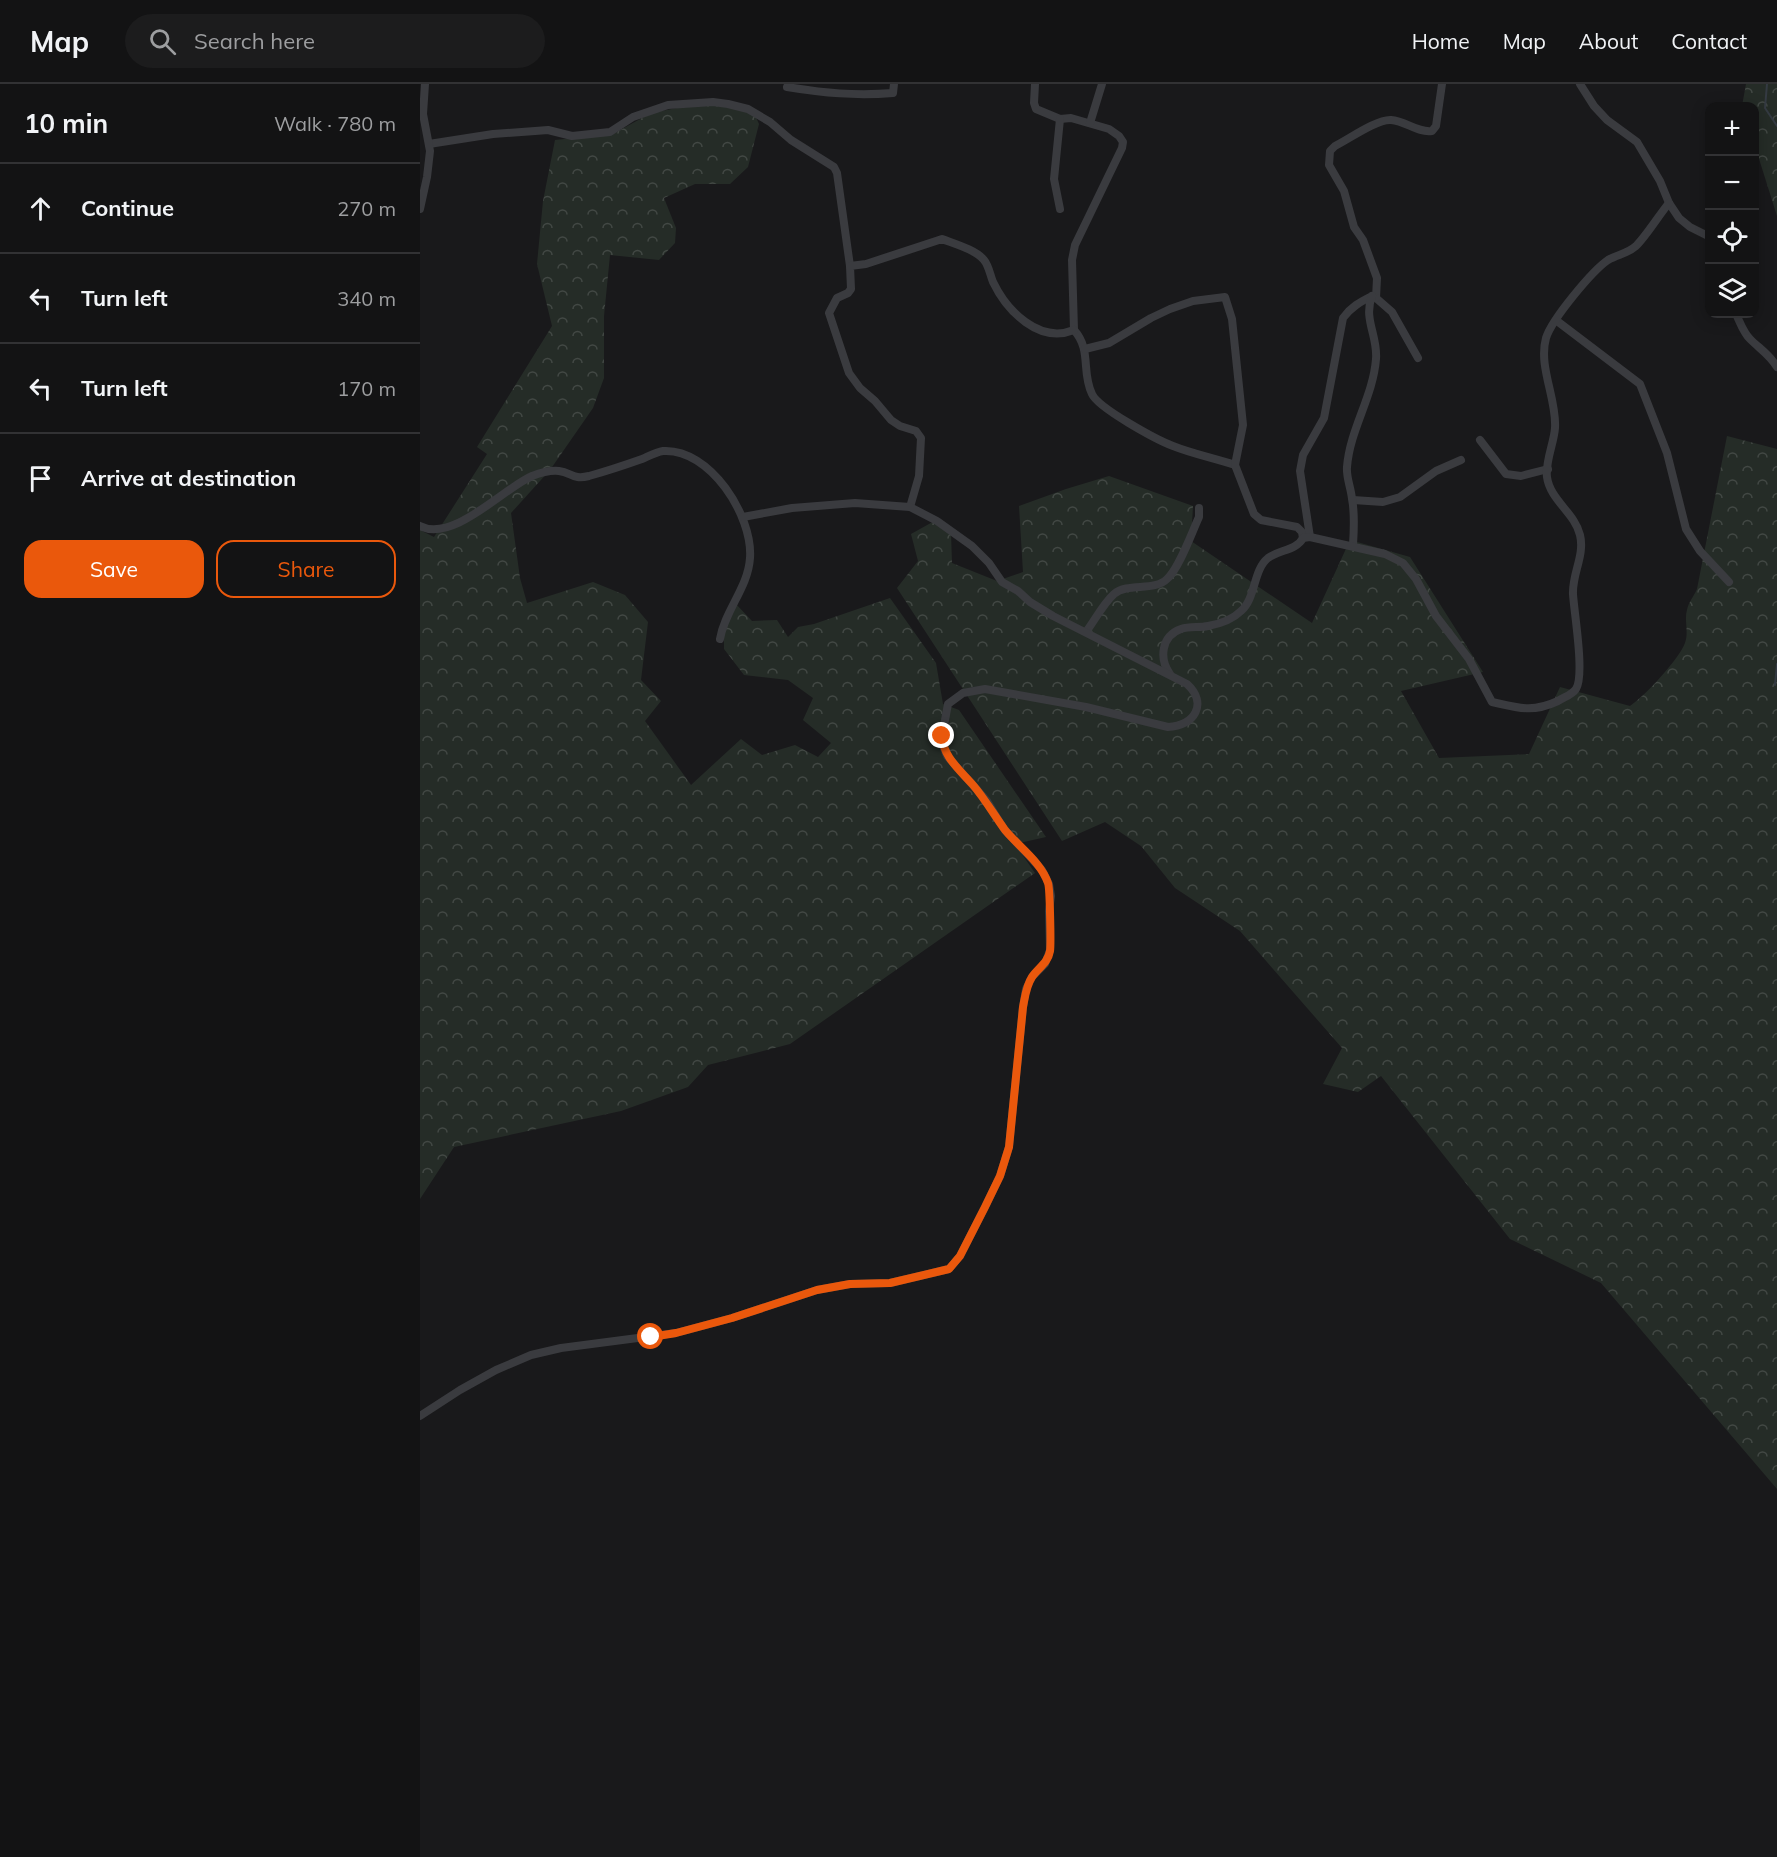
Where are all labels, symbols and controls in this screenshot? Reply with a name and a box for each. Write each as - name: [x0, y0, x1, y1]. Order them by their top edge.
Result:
- search box: [125, 14, 545, 68]
- text: Map: [30, 24, 89, 59]
- icon: search: [146, 25, 179, 58]
- text: Search here: [194, 27, 315, 55]
- text: Home: [1412, 28, 1470, 54]
- text: Map: [1503, 28, 1546, 54]
- text: About: [1579, 28, 1638, 54]
- text: Contact: [1671, 28, 1747, 54]
- map controls: [1705, 102, 1759, 318]
- button: +: [1705, 102, 1759, 156]
- text: 10 min: [24, 107, 108, 140]
- text: Walk · 780 m: [274, 111, 396, 136]
- button: −: [1705, 156, 1759, 210]
- icon: ahead: [24, 192, 57, 225]
- text: Continue: [81, 194, 174, 222]
- text: 270 m: [337, 196, 396, 221]
- button: locate: [1705, 210, 1759, 264]
- button: layers: [1705, 264, 1759, 318]
- icon: left: [24, 282, 57, 315]
- text: Turn left: [81, 284, 168, 312]
- text: 340 m: [337, 286, 396, 311]
- icon: left: [24, 372, 57, 405]
- text: Turn left: [81, 374, 168, 402]
- text: 170 m: [337, 376, 396, 401]
- icon: arrive: [24, 462, 57, 495]
- text: Arrive at destination: [81, 464, 296, 492]
- button: Save: [24, 540, 204, 598]
- button: Share: [216, 540, 396, 598]
- route end: [928, 722, 954, 748]
- route start: [637, 1323, 663, 1349]

